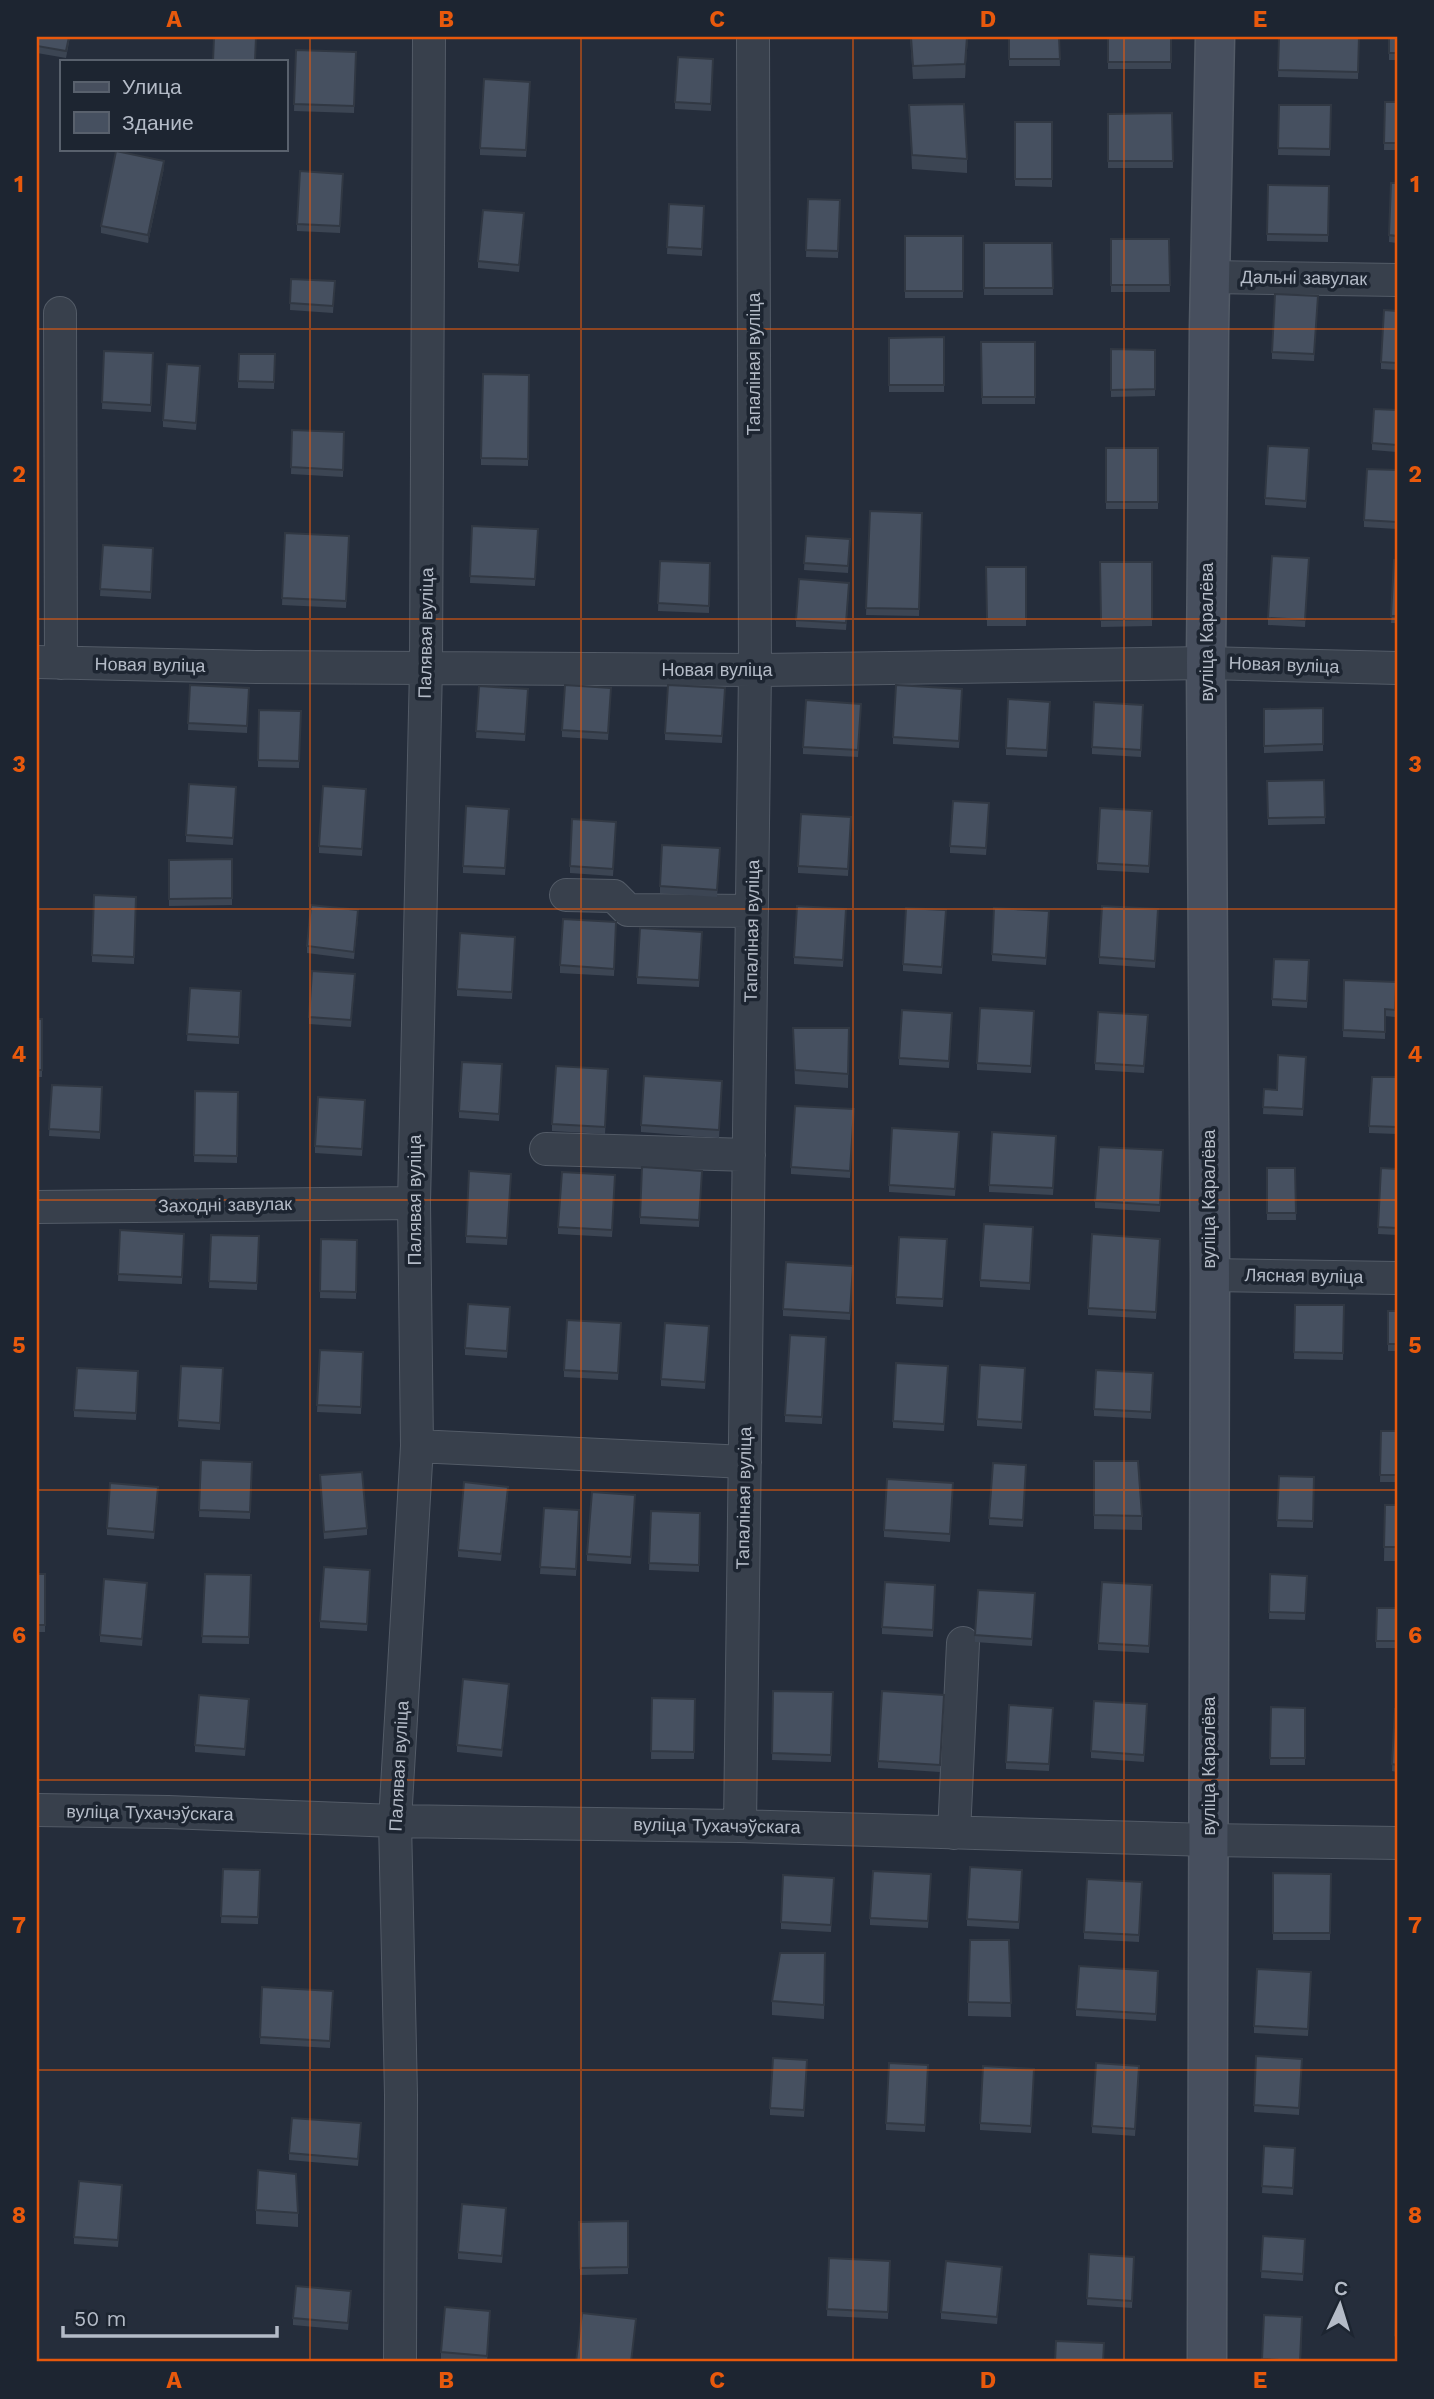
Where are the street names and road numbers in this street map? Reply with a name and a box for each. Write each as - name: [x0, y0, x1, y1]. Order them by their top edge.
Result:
- street label: Дальні завулак: [1241, 266, 1368, 289]
- street label: Тапаліная вуліца: [743, 292, 764, 435]
- street label: вуліца Каралёва: [1196, 561, 1217, 702]
- street label: Палявая вуліца: [414, 566, 437, 699]
- street label: Новая вуліца: [1228, 652, 1341, 677]
- street label: Новая вуліца: [94, 653, 207, 676]
- street label: Новая вуліца: [662, 659, 773, 680]
- street label: Тапаліная вуліца: [740, 858, 763, 1003]
- street label: вуліца Каралёва: [1198, 1128, 1219, 1269]
- street label: Палявая вуліца: [404, 1133, 425, 1266]
- street label: Заходні завулак: [158, 1193, 292, 1216]
- street label: Лясная вуліца: [1244, 1264, 1365, 1287]
- street label: Тапаліная вуліца: [732, 1425, 755, 1570]
- street label: вуліца Каралёва: [1198, 1695, 1219, 1836]
- street label: Палявая вуліца: [385, 1699, 412, 1832]
- street label: вуліца Тухачэўскага: [66, 1801, 235, 1824]
- street label: вуліца Тухачэўскага: [633, 1814, 802, 1837]

